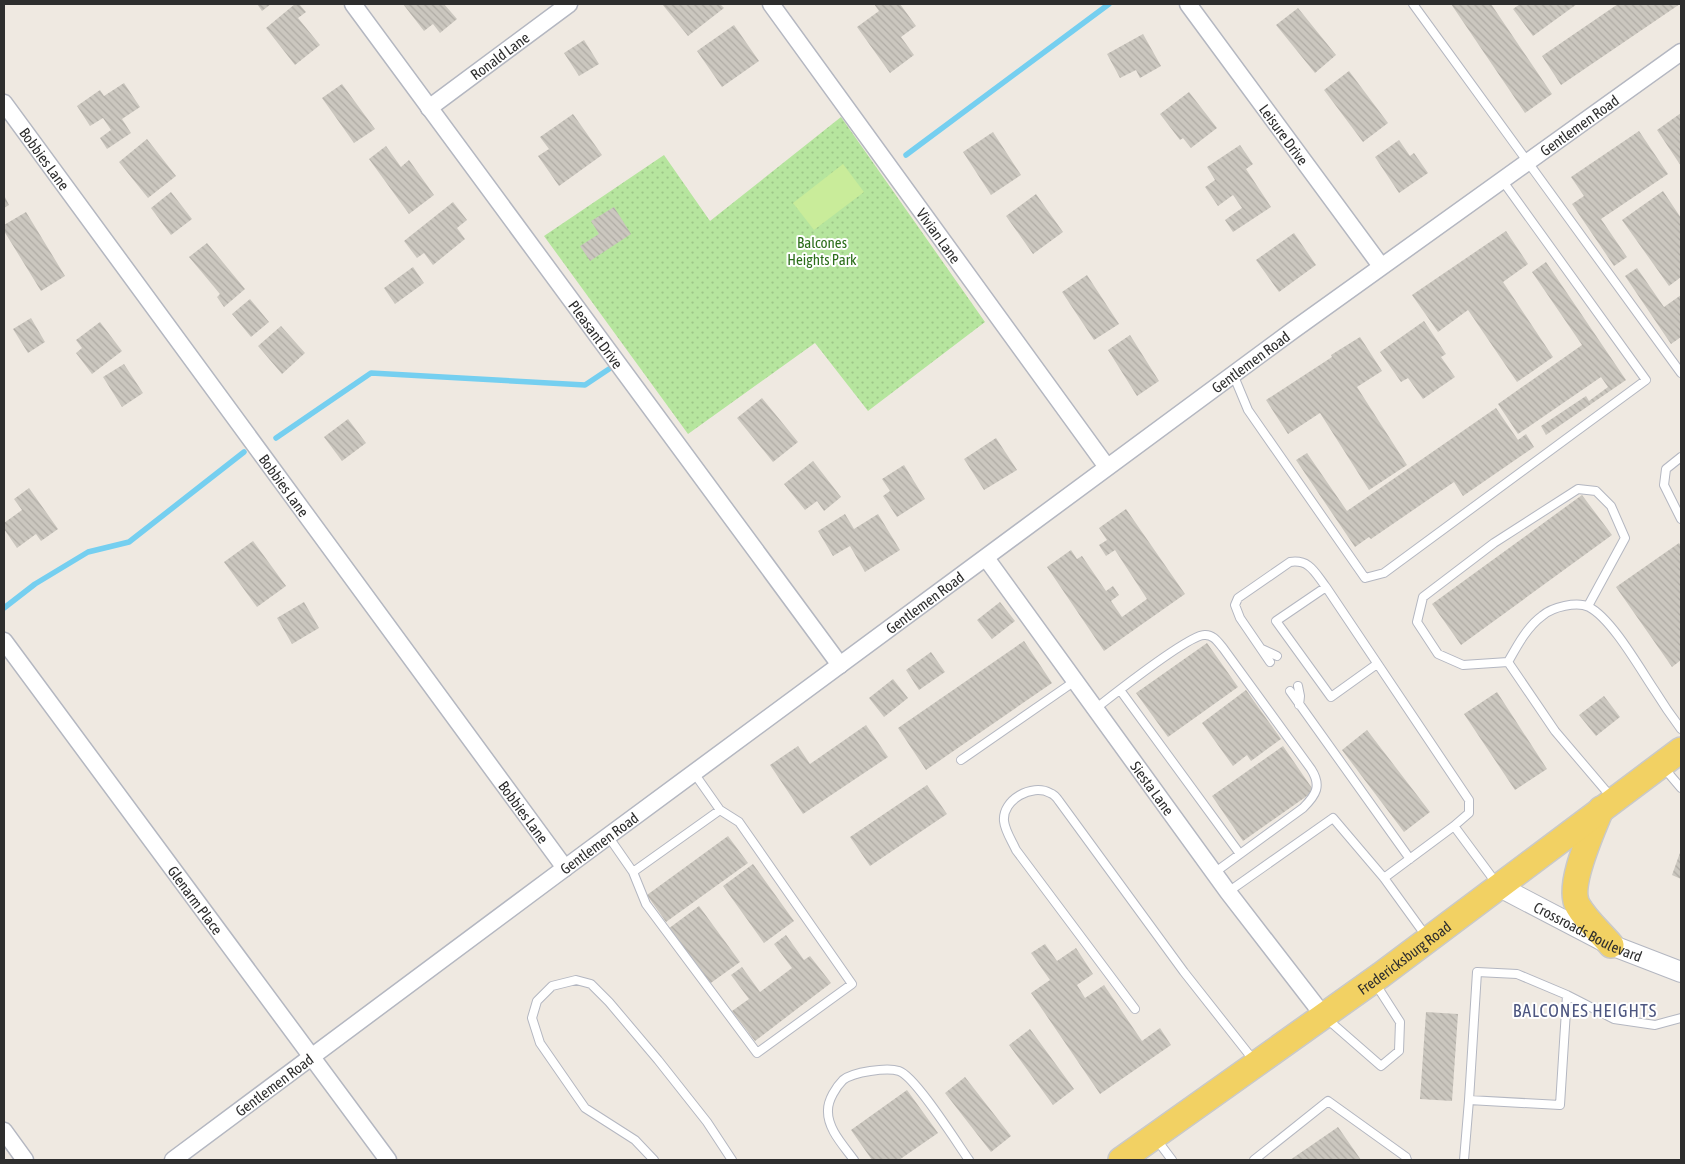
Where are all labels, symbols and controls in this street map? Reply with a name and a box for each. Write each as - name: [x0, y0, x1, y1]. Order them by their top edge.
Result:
- street label: Ronald Lane: [467, 28, 532, 83]
- street label: Gentlemen Road: [1537, 91, 1622, 159]
- street label: Leisure Drive: [1256, 101, 1312, 168]
- street label: Bobbies Lane: [16, 124, 73, 193]
- street label: Vivian Lane: [913, 205, 965, 266]
- park label: Balcones Heights Park: [787, 234, 857, 268]
- street label: Pleasant Drive: [566, 297, 627, 372]
- street label: Gentlemen Road: [1208, 327, 1293, 396]
- street label: Bobbies Lane: [256, 451, 313, 520]
- street label: Gentlemen Road: [882, 568, 967, 637]
- street label: Siesta Lane: [1128, 758, 1178, 818]
- street label: Bobbies Lane: [495, 777, 552, 846]
- street label: Gentlemen Road: [557, 809, 641, 877]
- street label: Glenarm Place: [165, 862, 227, 938]
- street label: Crossroads Boulevard: [1531, 898, 1645, 965]
- street label: Fredericksburg Road: [1354, 917, 1454, 998]
- district label: BALCONES HEIGHTS: [1513, 1000, 1657, 1021]
- street label: Gentlemen Road: [232, 1050, 316, 1119]

